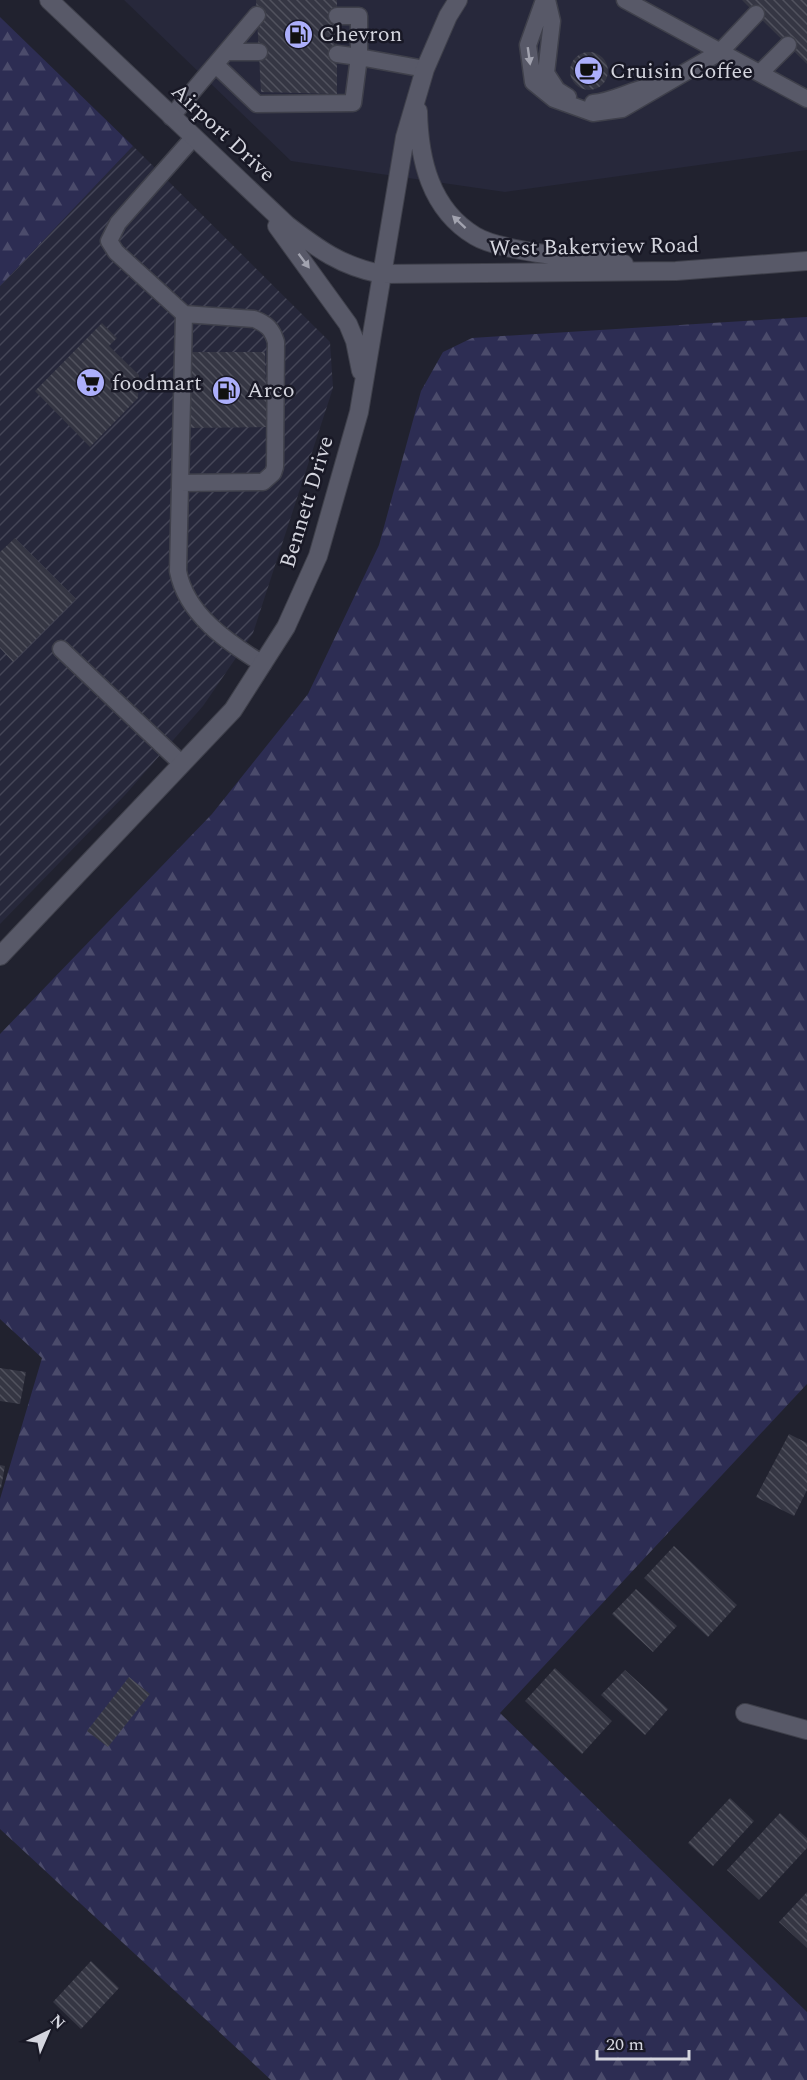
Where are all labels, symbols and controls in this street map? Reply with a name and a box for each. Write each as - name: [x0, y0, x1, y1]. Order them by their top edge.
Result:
- fuel station icon: Chevron: [282, 18, 314, 50]
- place label: Chevron: [319, 18, 402, 51]
- one-way arrow: [525, 46, 534, 65]
- cafe icon: Cruisin Coffee: [573, 55, 605, 87]
- place label: Cruisin Coffee: [610, 55, 753, 88]
- street label: Airport Drive: [163, 76, 283, 190]
- one-way arrow: [451, 215, 466, 229]
- street label: West Bakerview Road: [489, 229, 699, 265]
- one-way arrow: [297, 254, 309, 269]
- supermarket icon: foodmart: [75, 367, 107, 399]
- place label: foodmart: [112, 367, 202, 400]
- fuel station icon: Arco: [210, 374, 242, 406]
- place label: Arco: [247, 374, 295, 407]
- street label: Bennett Drive: [271, 432, 343, 572]
- north arrow: [18, 2002, 78, 2062]
- text: N: [45, 2009, 71, 2035]
- scale bar: [597, 2023, 688, 2061]
- text: 20 m: [606, 2031, 644, 2058]

